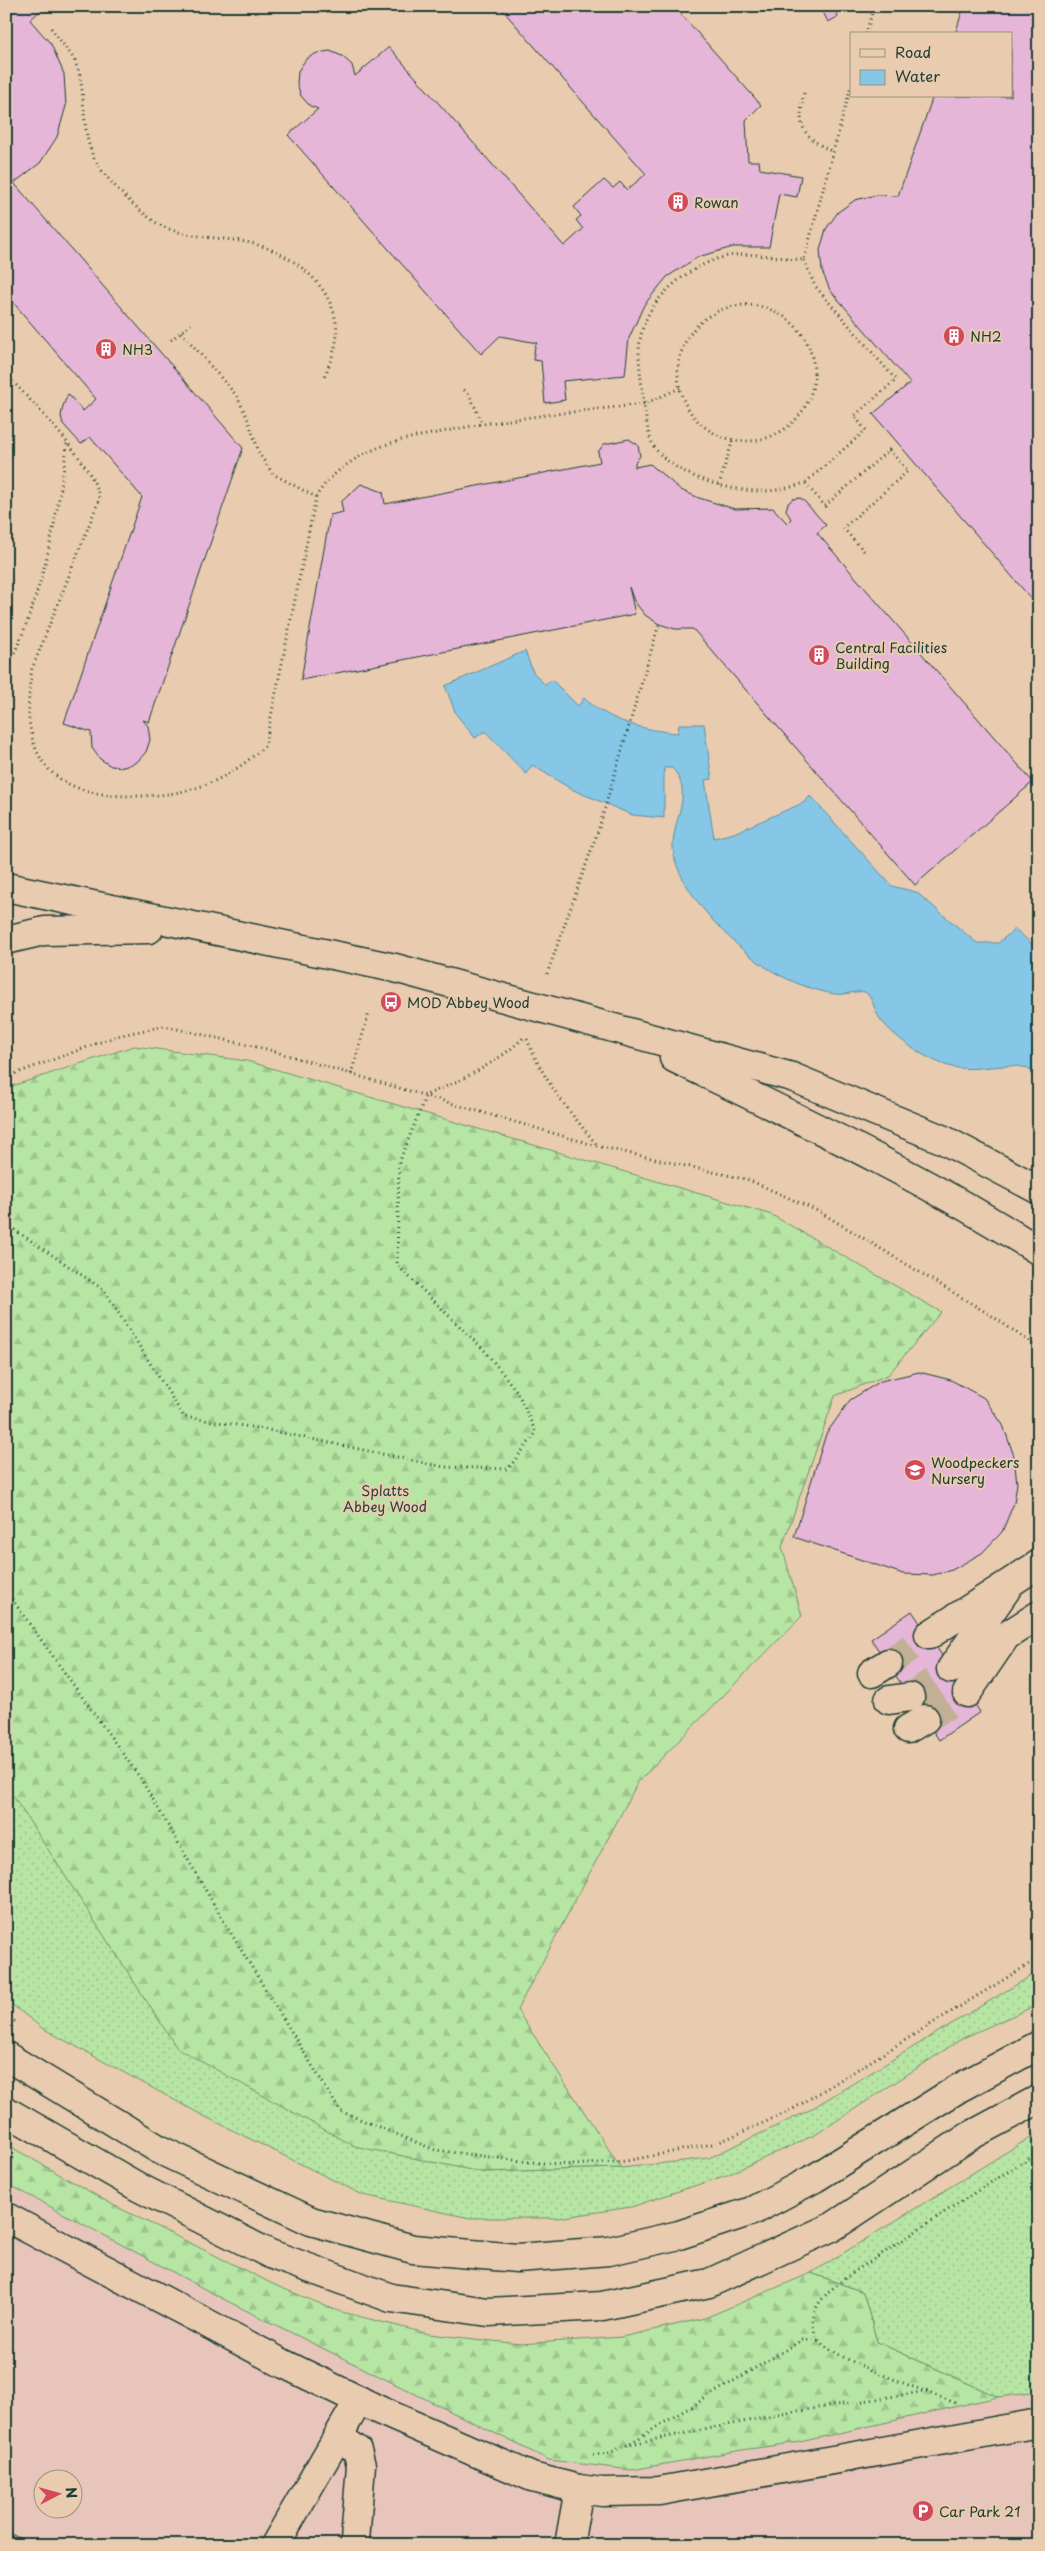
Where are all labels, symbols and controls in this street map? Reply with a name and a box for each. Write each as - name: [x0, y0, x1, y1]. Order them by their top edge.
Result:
- legend: [850, 32, 1012, 98]
- text: Road: [895, 40, 931, 63]
- text: Water: [895, 64, 940, 87]
- building icon: Rowan: [666, 190, 690, 214]
- place label: Rowan: [694, 192, 739, 213]
- building icon: NH2: [942, 324, 966, 348]
- place label: NH2: [970, 326, 1002, 347]
- building icon: NH3: [94, 337, 118, 361]
- place label: NH3: [122, 339, 153, 360]
- place label: Central Facilities Building: [835, 637, 947, 674]
- building icon: Central Facilities Building: [807, 643, 831, 667]
- bus stop icon: MOD Abbey Wood: [379, 990, 403, 1014]
- place label: MOD Abbey Wood: [407, 992, 530, 1013]
- place label: Woodpeckers Nursery: [931, 1452, 1019, 1489]
- school or university icon: Woodpeckers Nursery: [903, 1458, 927, 1482]
- park label: Splatts Abbey Wood: [343, 1480, 427, 1517]
- north arrow: [32, 2468, 82, 2518]
- text: N: [60, 2486, 82, 2499]
- parking icon: Car Park 21: [911, 2499, 935, 2523]
- place label: Car Park 21: [939, 2501, 1021, 2522]

